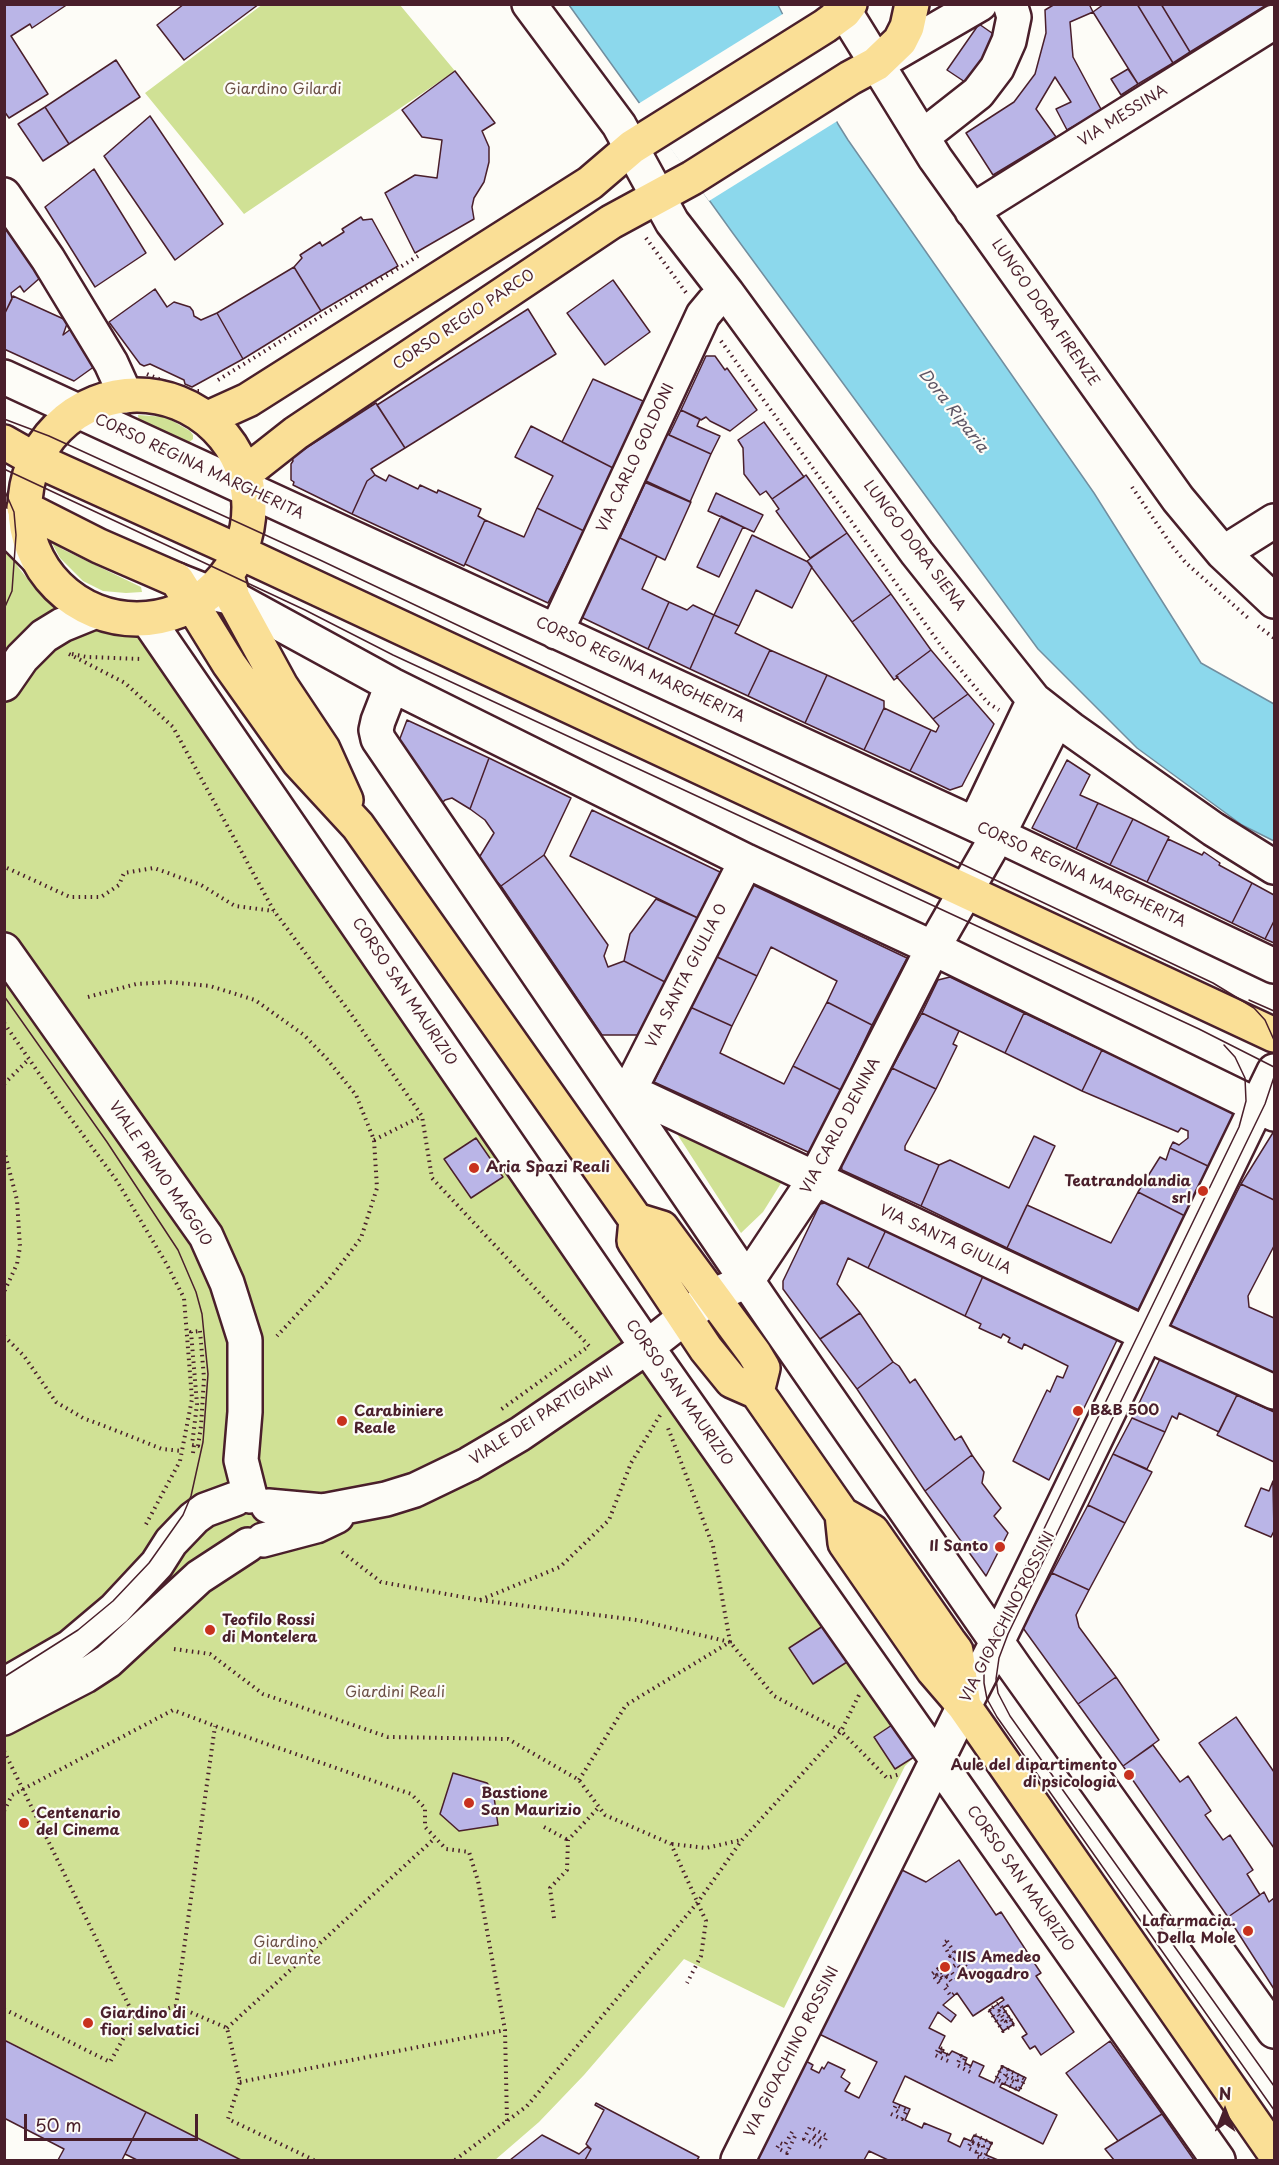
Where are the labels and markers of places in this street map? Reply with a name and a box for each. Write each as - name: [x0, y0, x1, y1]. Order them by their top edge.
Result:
- place label: Aria Spazi Reali: [486, 1159, 610, 1177]
- marker: Aria Spazi Reali: [467, 1161, 481, 1175]
- place label: Teatrandolandia srl: [1064, 1173, 1191, 1208]
- marker: Teatrandolandia srl: [1196, 1184, 1210, 1198]
- place label: B&B 500: [1090, 1402, 1159, 1420]
- place label: Carabiniere Reale: [354, 1403, 444, 1438]
- marker: B&B 500: [1071, 1404, 1085, 1418]
- marker: Carabiniere Reale: [335, 1414, 349, 1428]
- place label: Il Santo: [929, 1538, 988, 1556]
- marker: Il Santo: [993, 1540, 1007, 1554]
- place label: Teofilo Rossi di Montelera: [222, 1612, 317, 1647]
- marker: Teofilo Rossi di Montelera: [203, 1623, 217, 1637]
- place label: Aule del dipartimento di psicologia: [951, 1757, 1117, 1792]
- marker: Aule del dipartimento di psicologia: [1122, 1768, 1136, 1782]
- place label: Bastione San Maurizio: [481, 1785, 581, 1820]
- marker: Bastione San Maurizio: [462, 1796, 476, 1810]
- place label: Centenario del Cinema: [36, 1805, 120, 1840]
- marker: Centenario del Cinema: [17, 1816, 31, 1830]
- place label: Lafarmacia. Della Mole: [1142, 1913, 1236, 1948]
- marker: Lafarmacia. Della Mole: [1241, 1924, 1255, 1938]
- place label: IIS Amedeo Avogadro: [957, 1949, 1040, 1984]
- marker: IIS Amedeo Avogadro: [938, 1960, 952, 1974]
- place label: Giardino di fiori selvatici: [100, 2005, 199, 2040]
- marker: Giardino di fiori selvatici: [81, 2016, 95, 2030]

